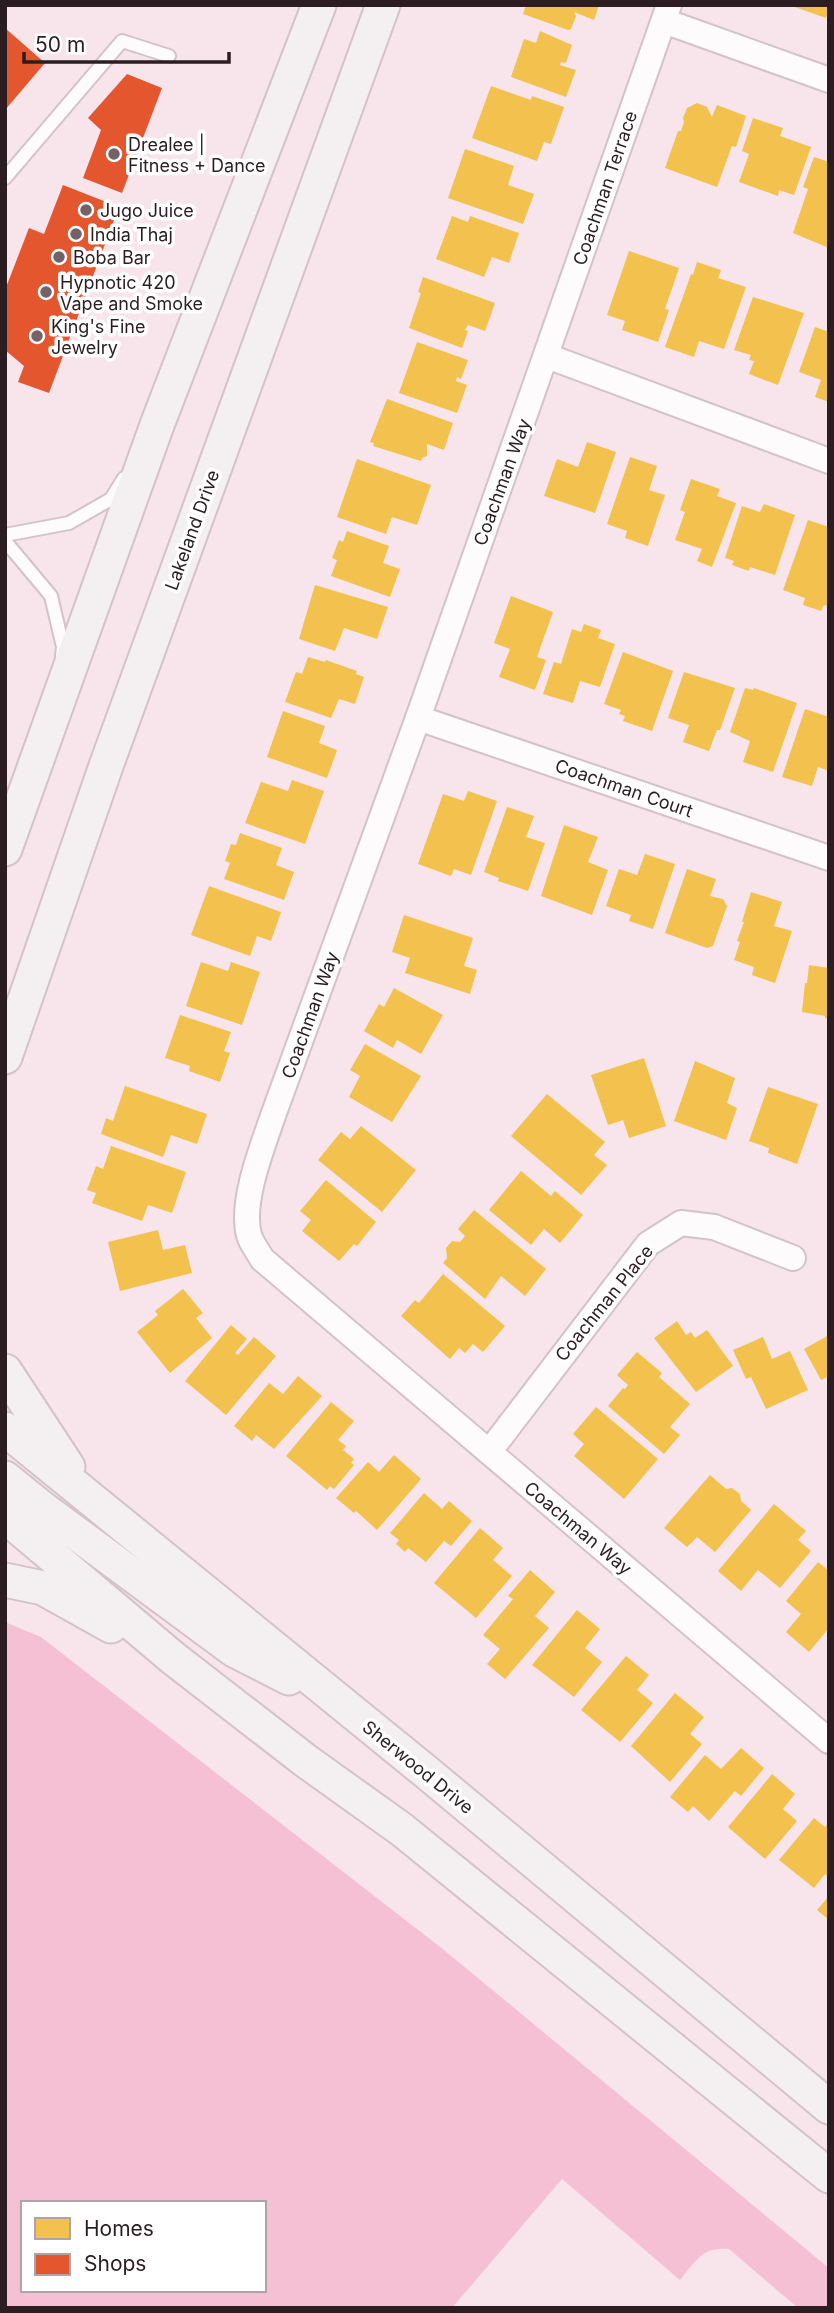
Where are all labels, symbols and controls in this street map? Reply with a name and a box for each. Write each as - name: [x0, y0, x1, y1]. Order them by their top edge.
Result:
- scale bar: [24, 21, 229, 65]
- text: 50 m: [35, 32, 85, 57]
- street label: Coachman Terrace: [569, 108, 641, 268]
- place label: Drealee | Fitness + Dance: [128, 133, 266, 176]
- marker: Drealee | Fitness + Dance: [106, 146, 122, 162]
- place label: Jugo Juice: [100, 200, 194, 221]
- marker: Jugo Juice: [78, 202, 94, 218]
- place label: India Thaj: [90, 224, 173, 245]
- marker: India Thaj: [68, 226, 84, 242]
- place label: Boba Bar: [73, 247, 151, 268]
- marker: Boba Bar: [51, 249, 67, 265]
- place label: Hypnotic 420 Vape and Smoke: [60, 272, 203, 314]
- marker: Hypnotic 420 Vape and Smoke: [38, 284, 54, 300]
- place label: King's Fine Jewelry: [51, 316, 145, 358]
- marker: King's Fine Jewelry: [29, 328, 45, 344]
- street label: Coachman Way: [469, 416, 535, 548]
- street label: Lakeland Drive: [161, 467, 223, 593]
- street label: Coachman Court: [552, 755, 696, 821]
- street label: Coachman Way: [277, 949, 343, 1081]
- street label: Coachman Place: [551, 1241, 657, 1365]
- street label: Coachman Way: [520, 1477, 636, 1579]
- street label: Sherwood Drive: [358, 1716, 478, 1818]
- legend: [21, 2201, 266, 2292]
- text: Homes: [84, 2216, 154, 2241]
- text: Shops: [84, 2251, 146, 2276]

